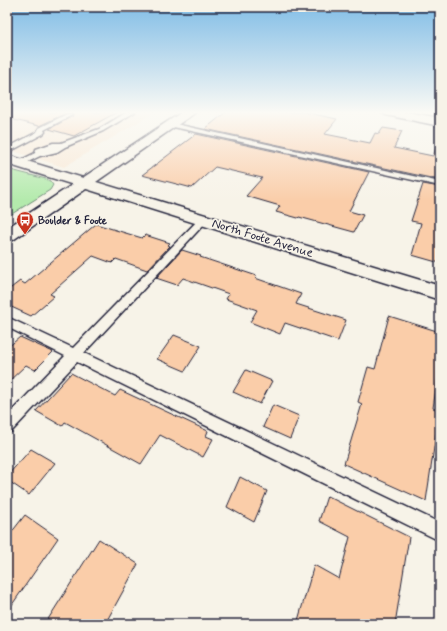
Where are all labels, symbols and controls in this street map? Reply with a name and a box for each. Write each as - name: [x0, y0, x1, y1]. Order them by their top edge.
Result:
- bus stop icon: Boulder & Foote: [15, 210, 35, 235]
- place label: Boulder & Foote: [38, 214, 108, 228]
- street label: North Foote Avenue: [210, 215, 315, 262]

